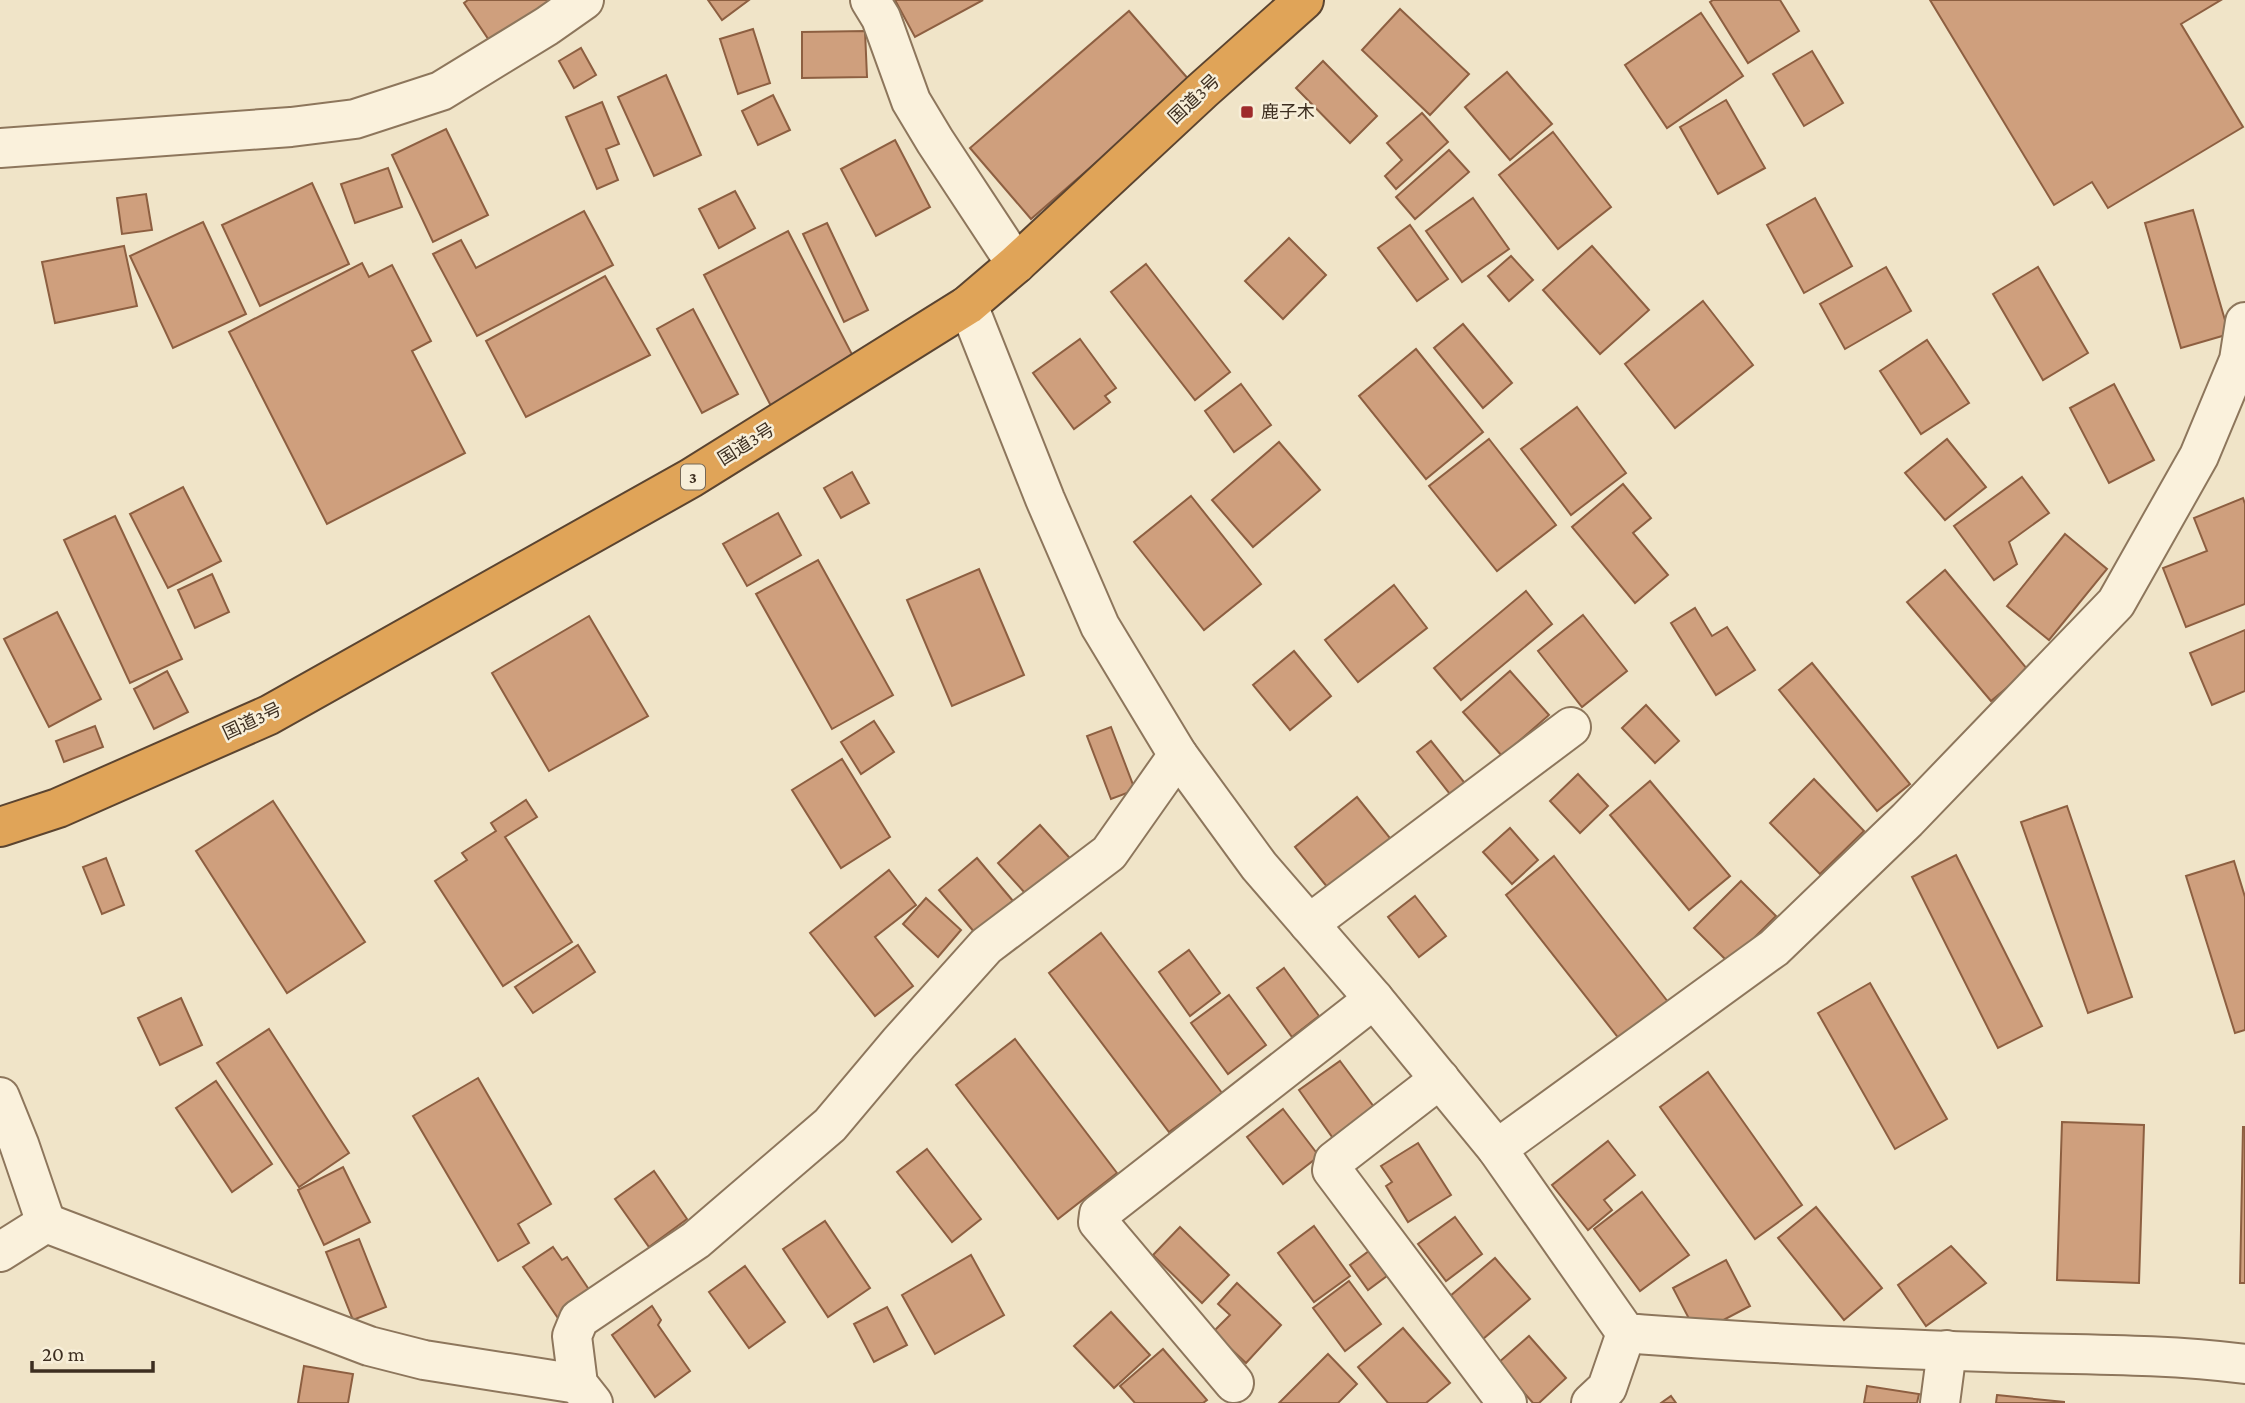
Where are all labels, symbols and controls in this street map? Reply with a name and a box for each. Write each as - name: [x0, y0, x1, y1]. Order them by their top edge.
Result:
- street label: 国道3号: [1164, 70, 1224, 128]
- place label: 鹿子木: [1261, 102, 1315, 122]
- marker: 鹿子木: [1239, 104, 1255, 120]
- street label: 国道3号: [714, 419, 778, 469]
- road number: 3: [681, 464, 705, 490]
- street label: 国道3号: [219, 699, 285, 743]
- scale bar: [32, 1330, 152, 1374]
- text: 20 m: [42, 1342, 85, 1366]

